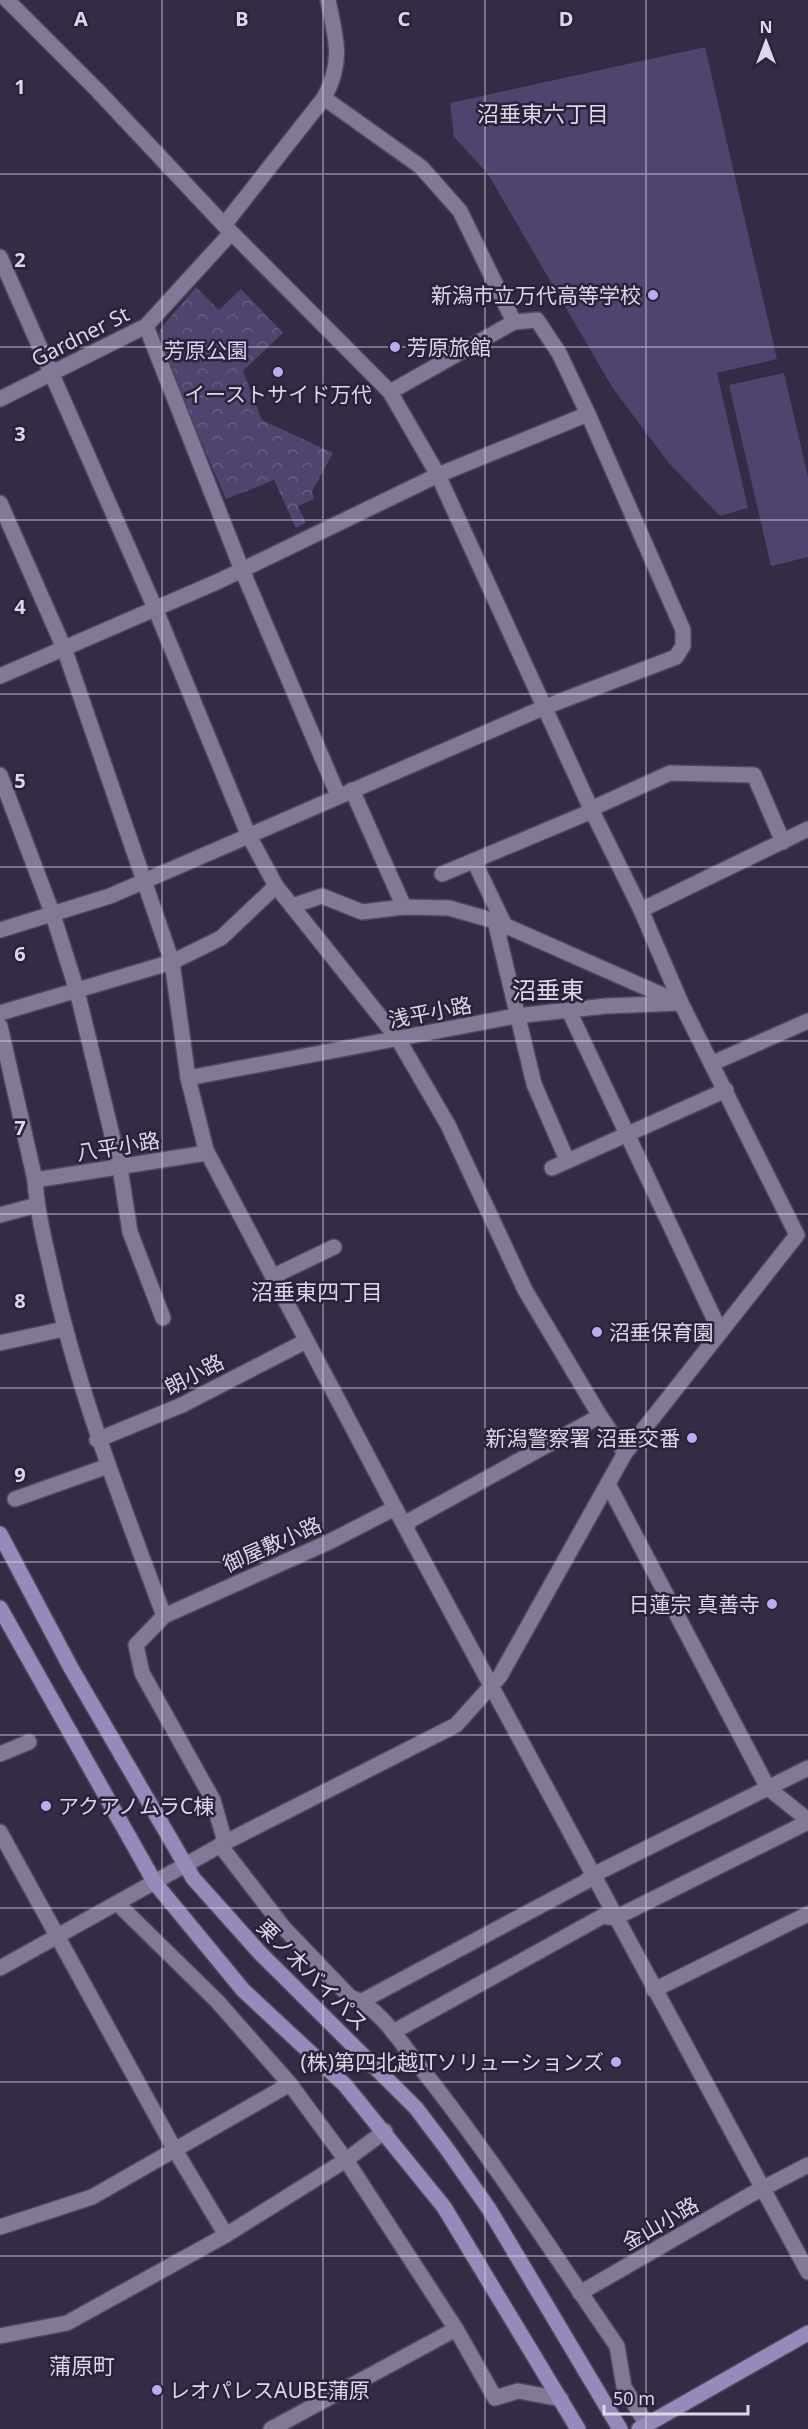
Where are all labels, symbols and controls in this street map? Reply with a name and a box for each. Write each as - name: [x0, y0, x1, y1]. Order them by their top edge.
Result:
- text: A: [74, 5, 88, 32]
- text: B: [235, 5, 249, 32]
- text: C: [398, 5, 411, 32]
- text: D: [559, 5, 573, 32]
- north arrow: [736, 12, 796, 72]
- text: N: [759, 16, 773, 38]
- text: 1: [14, 73, 26, 100]
- district label: 沼垂東六丁目: [477, 98, 609, 128]
- text: 2: [14, 246, 26, 273]
- place label: 新潟市立万代高等学校: [431, 281, 641, 309]
- marker: 新潟市立万代高等学校: [646, 288, 660, 302]
- street label: Gardner St: [26, 299, 134, 373]
- place label: 芳原旅館: [407, 333, 491, 361]
- park label: 芳原公園: [164, 336, 248, 364]
- marker: 芳原旅館: [388, 340, 402, 354]
- marker: イーストサイド万代: [271, 365, 285, 379]
- place label: イーストサイド万代: [184, 380, 372, 408]
- text: 3: [14, 420, 26, 447]
- text: 4: [14, 593, 26, 620]
- text: 5: [14, 767, 26, 794]
- text: 6: [14, 940, 26, 967]
- district label: 沼垂東: [512, 973, 584, 1006]
- street label: 浅平小路: [386, 990, 474, 1034]
- text: 7: [14, 1114, 26, 1141]
- street label: 八平小路: [74, 1126, 162, 1166]
- district label: 沼垂東四丁目: [251, 1276, 383, 1306]
- text: 8: [14, 1287, 26, 1314]
- place label: 沼垂保育園: [609, 1318, 714, 1346]
- marker: 沼垂保育園: [590, 1325, 604, 1339]
- street label: 朗小路: [160, 1347, 228, 1401]
- place label: 新潟警察署 沼垂交番: [486, 1424, 680, 1452]
- marker: 新潟警察署 沼垂交番: [685, 1431, 699, 1445]
- text: 9: [14, 1461, 26, 1488]
- street label: 御屋敷小路: [218, 1510, 326, 1578]
- place label: 日蓮宗 真善寺: [629, 1590, 760, 1618]
- marker: 日蓮宗 真善寺: [765, 1597, 779, 1611]
- place label: アクアノムラC棟: [58, 1792, 214, 1820]
- marker: アクアノムラC棟: [39, 1799, 53, 1813]
- street label: 栗ノ木バイパス: [251, 1913, 375, 2037]
- place label: (株)第四北越ITソリューションズ: [300, 2048, 604, 2076]
- marker: (株)第四北越ITソリューションズ: [609, 2055, 623, 2069]
- street label: 金山小路: [617, 2190, 703, 2256]
- district label: 蒲原町: [49, 2350, 115, 2380]
- place label: レオパレスAUBE蒲原: [169, 2376, 370, 2404]
- scale bar: [604, 2378, 748, 2416]
- marker: レオパレスAUBE蒲原: [150, 2383, 164, 2397]
- text: 50 m: [613, 2386, 655, 2410]

